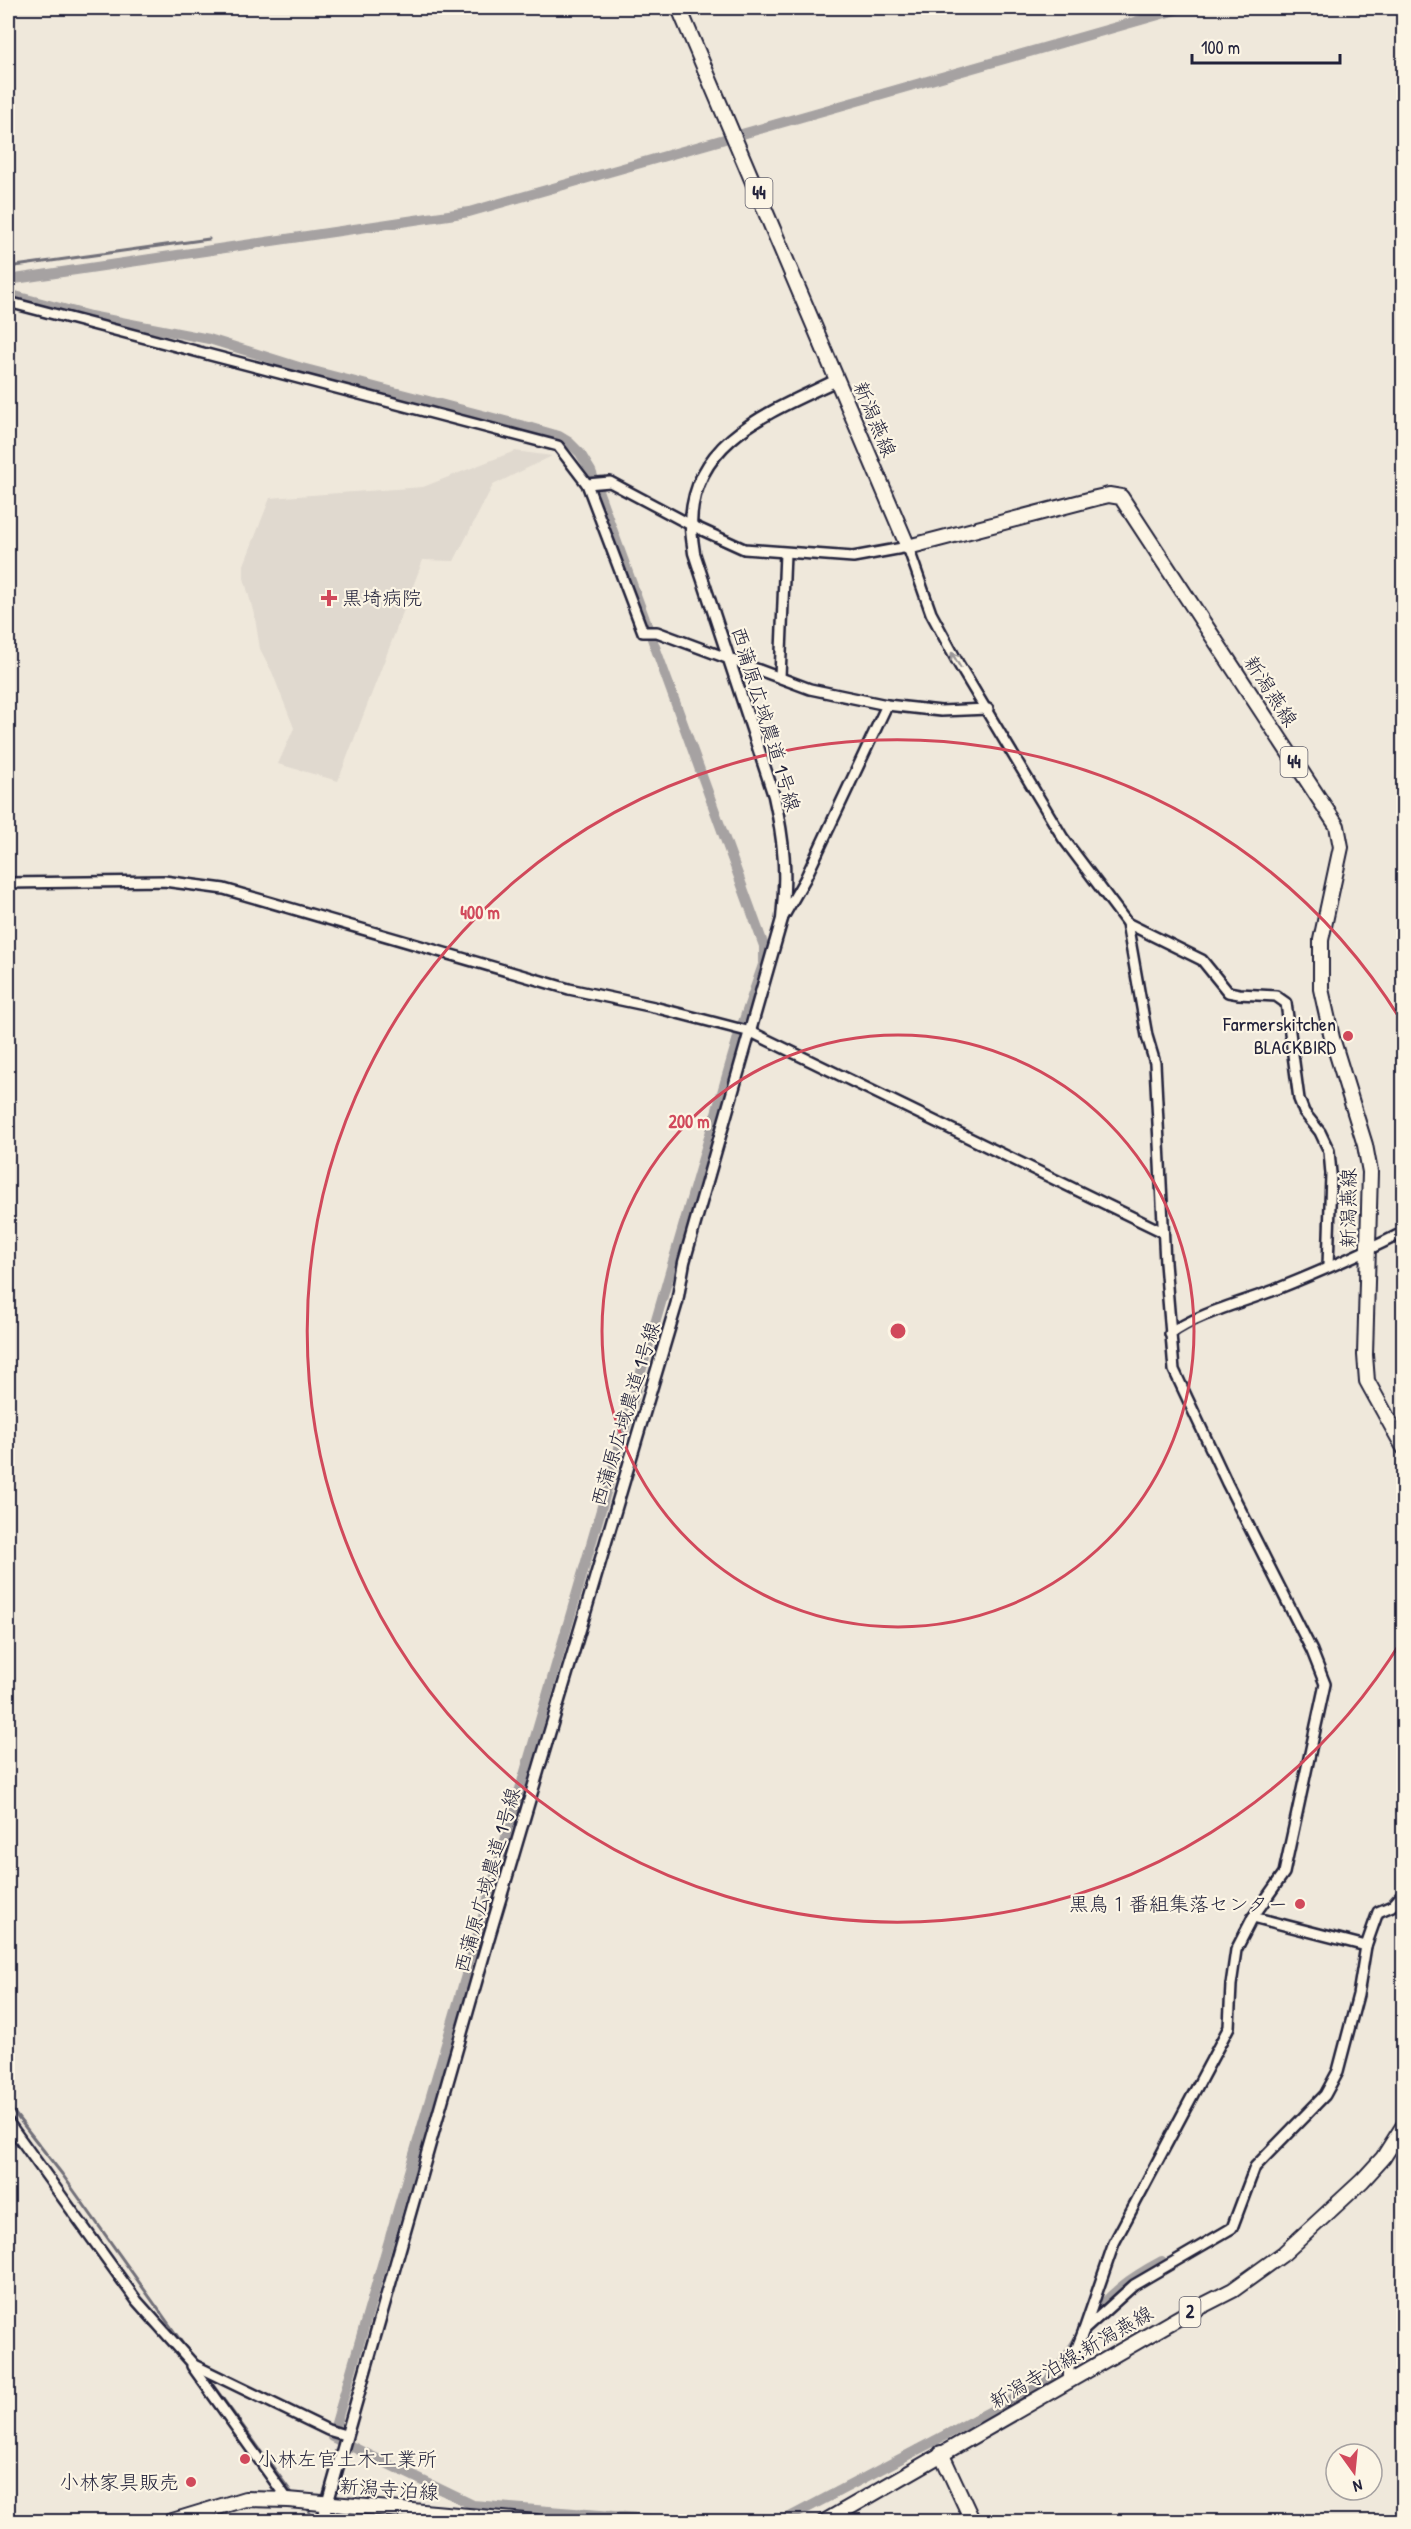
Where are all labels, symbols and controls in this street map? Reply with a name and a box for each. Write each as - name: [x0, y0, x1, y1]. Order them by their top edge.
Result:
- scale bar: [1192, 27, 1340, 65]
- text: 100 m: [1201, 35, 1240, 60]
- road number: 44: [746, 178, 772, 208]
- street label: 新潟燕線: [847, 377, 904, 461]
- place label: 黒埼病院: [342, 584, 422, 611]
- marker: 黒埼病院: [320, 589, 338, 607]
- street label: 西蒲原広域農道 1号線: [726, 623, 807, 815]
- street label: 新潟燕線: [1238, 650, 1305, 732]
- one-way arrow: [950, 652, 962, 669]
- road number: 44: [1280, 747, 1308, 777]
- text: 400 m: [460, 900, 500, 925]
- place label: Farmerskitchen BLACKBIRD: [1222, 1010, 1336, 1060]
- marker: Farmerskitchen BLACKBIRD: [1341, 1029, 1355, 1043]
- text: 200 m: [669, 1109, 709, 1134]
- street label: 新潟燕線: [1334, 1168, 1361, 1248]
- street label: 西蒲原広域農道 1号線: [584, 1318, 665, 1510]
- centre of rings: [888, 1321, 908, 1341]
- street label: 西蒲原広域農道 1号線: [447, 1784, 526, 1976]
- place label: 黒鳥１番組集落センター: [1069, 1890, 1288, 1917]
- marker: 黒鳥１番組集落センター: [1293, 1897, 1307, 1911]
- road number: 2: [1180, 2297, 1200, 2327]
- street label: 新潟寺泊線;新潟燕線: [984, 2299, 1157, 2414]
- north arrow: [1324, 2442, 1384, 2502]
- place label: 小林左官土木工業所: [257, 2445, 437, 2472]
- marker: 小林左官土木工業所: [238, 2452, 252, 2466]
- place label: 小林家具販売: [59, 2468, 179, 2495]
- street label: 新潟寺泊線: [338, 2472, 440, 2505]
- marker: 小林家具販売: [184, 2475, 198, 2489]
- text: N: [1350, 2475, 1365, 2498]

